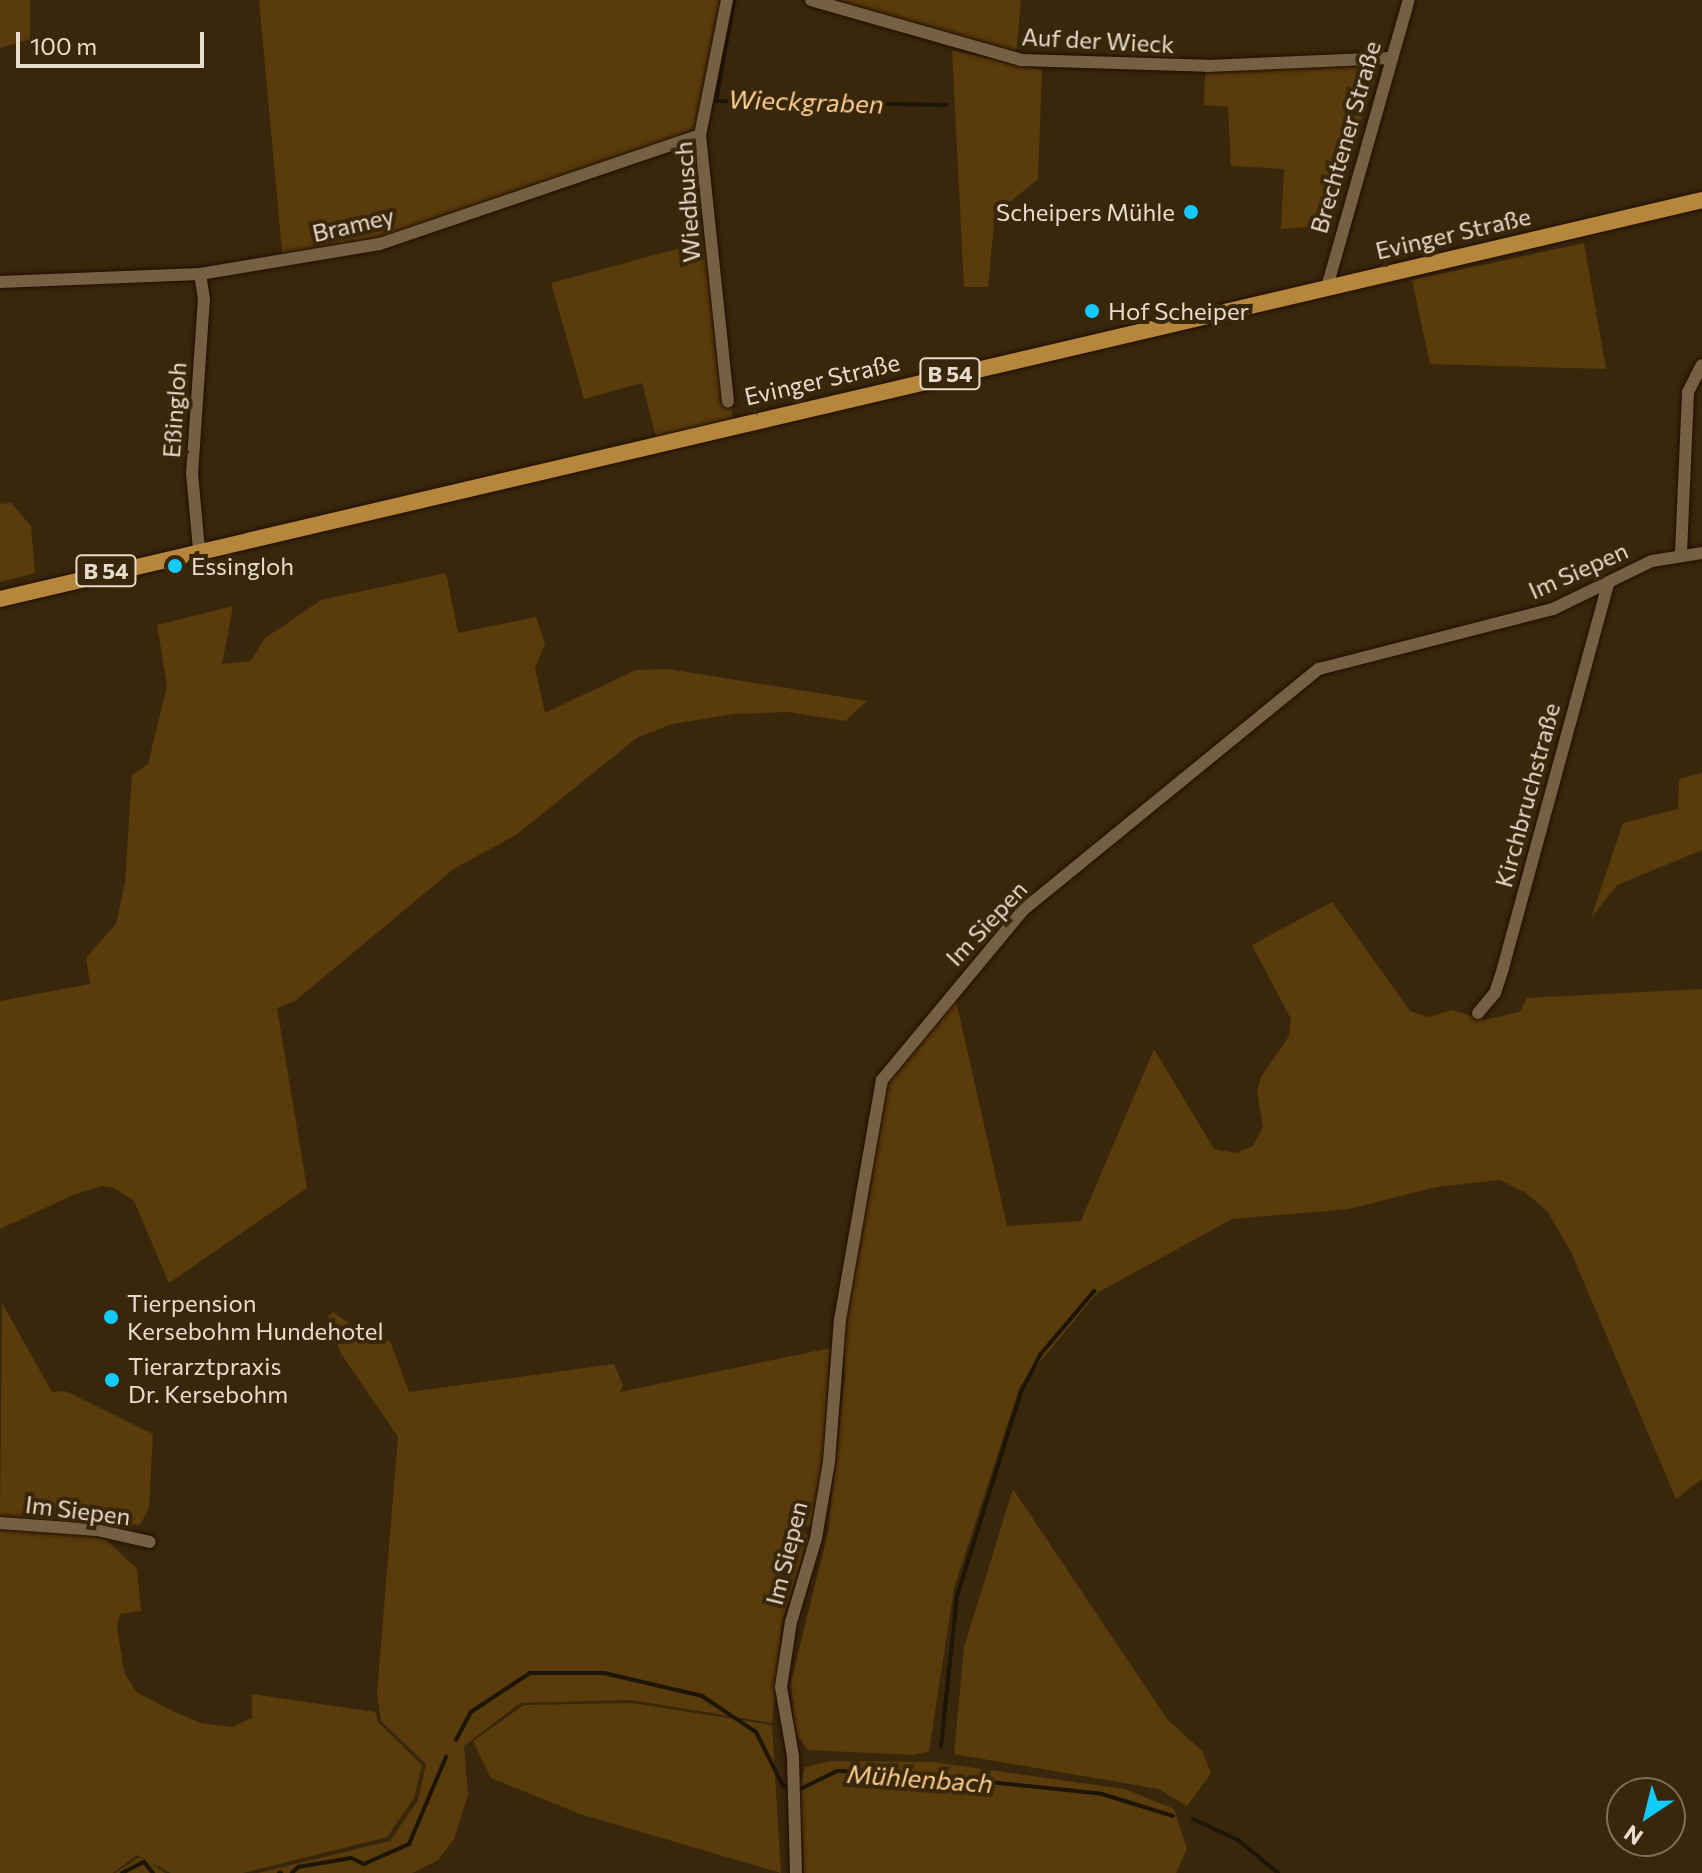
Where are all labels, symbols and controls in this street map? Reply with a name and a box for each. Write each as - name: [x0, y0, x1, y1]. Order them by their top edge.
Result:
- scale bar: [20, 16, 208, 66]
- street label: Auf der Wieck: [1021, 22, 1175, 58]
- text: 100 m: [30, 31, 97, 60]
- street label: Brechtener Straße: [1304, 38, 1386, 236]
- water label: Wieckgraben: [728, 83, 884, 119]
- street label: Wiedbusch: [668, 140, 706, 264]
- place label: Scheipers Mühle: [996, 198, 1175, 226]
- street label: Bramey: [309, 201, 397, 247]
- street label: Evinger Straße: [1373, 201, 1533, 265]
- marker: Scheipers Mühle: [1182, 203, 1200, 221]
- place label: Hof Scheiper: [1108, 297, 1249, 325]
- marker: Hof Scheiper: [1083, 302, 1101, 320]
- street label: Evinger Straße: [742, 347, 902, 411]
- road number: B 54: [918, 356, 982, 392]
- street label: Eßingloh: [156, 361, 192, 459]
- street label: Im Siepen: [1524, 535, 1632, 605]
- place label: Essingloh: [191, 552, 294, 580]
- road number: B 54: [74, 553, 138, 589]
- marker: Essingloh: [166, 557, 184, 575]
- street label: Kirchbruchstraße: [1489, 700, 1565, 890]
- street label: Im Siepen: [939, 875, 1033, 971]
- place label: Tierpension Kersebohm Hundehotel: [127, 1289, 383, 1345]
- marker: Tierpension Kersebohm Hundehotel: [102, 1308, 120, 1326]
- place label: Tierarztpraxis Dr. Kersebohm: [128, 1352, 288, 1408]
- marker: Tierarztpraxis Dr. Kersebohm: [103, 1371, 121, 1389]
- street label: Im Siepen: [24, 1489, 132, 1531]
- street label: Im Siepen: [759, 1498, 813, 1608]
- water label: Mühlenbach: [846, 1757, 994, 1799]
- north arrow: [1606, 1777, 1686, 1857]
- text: N: [1619, 1820, 1648, 1851]

